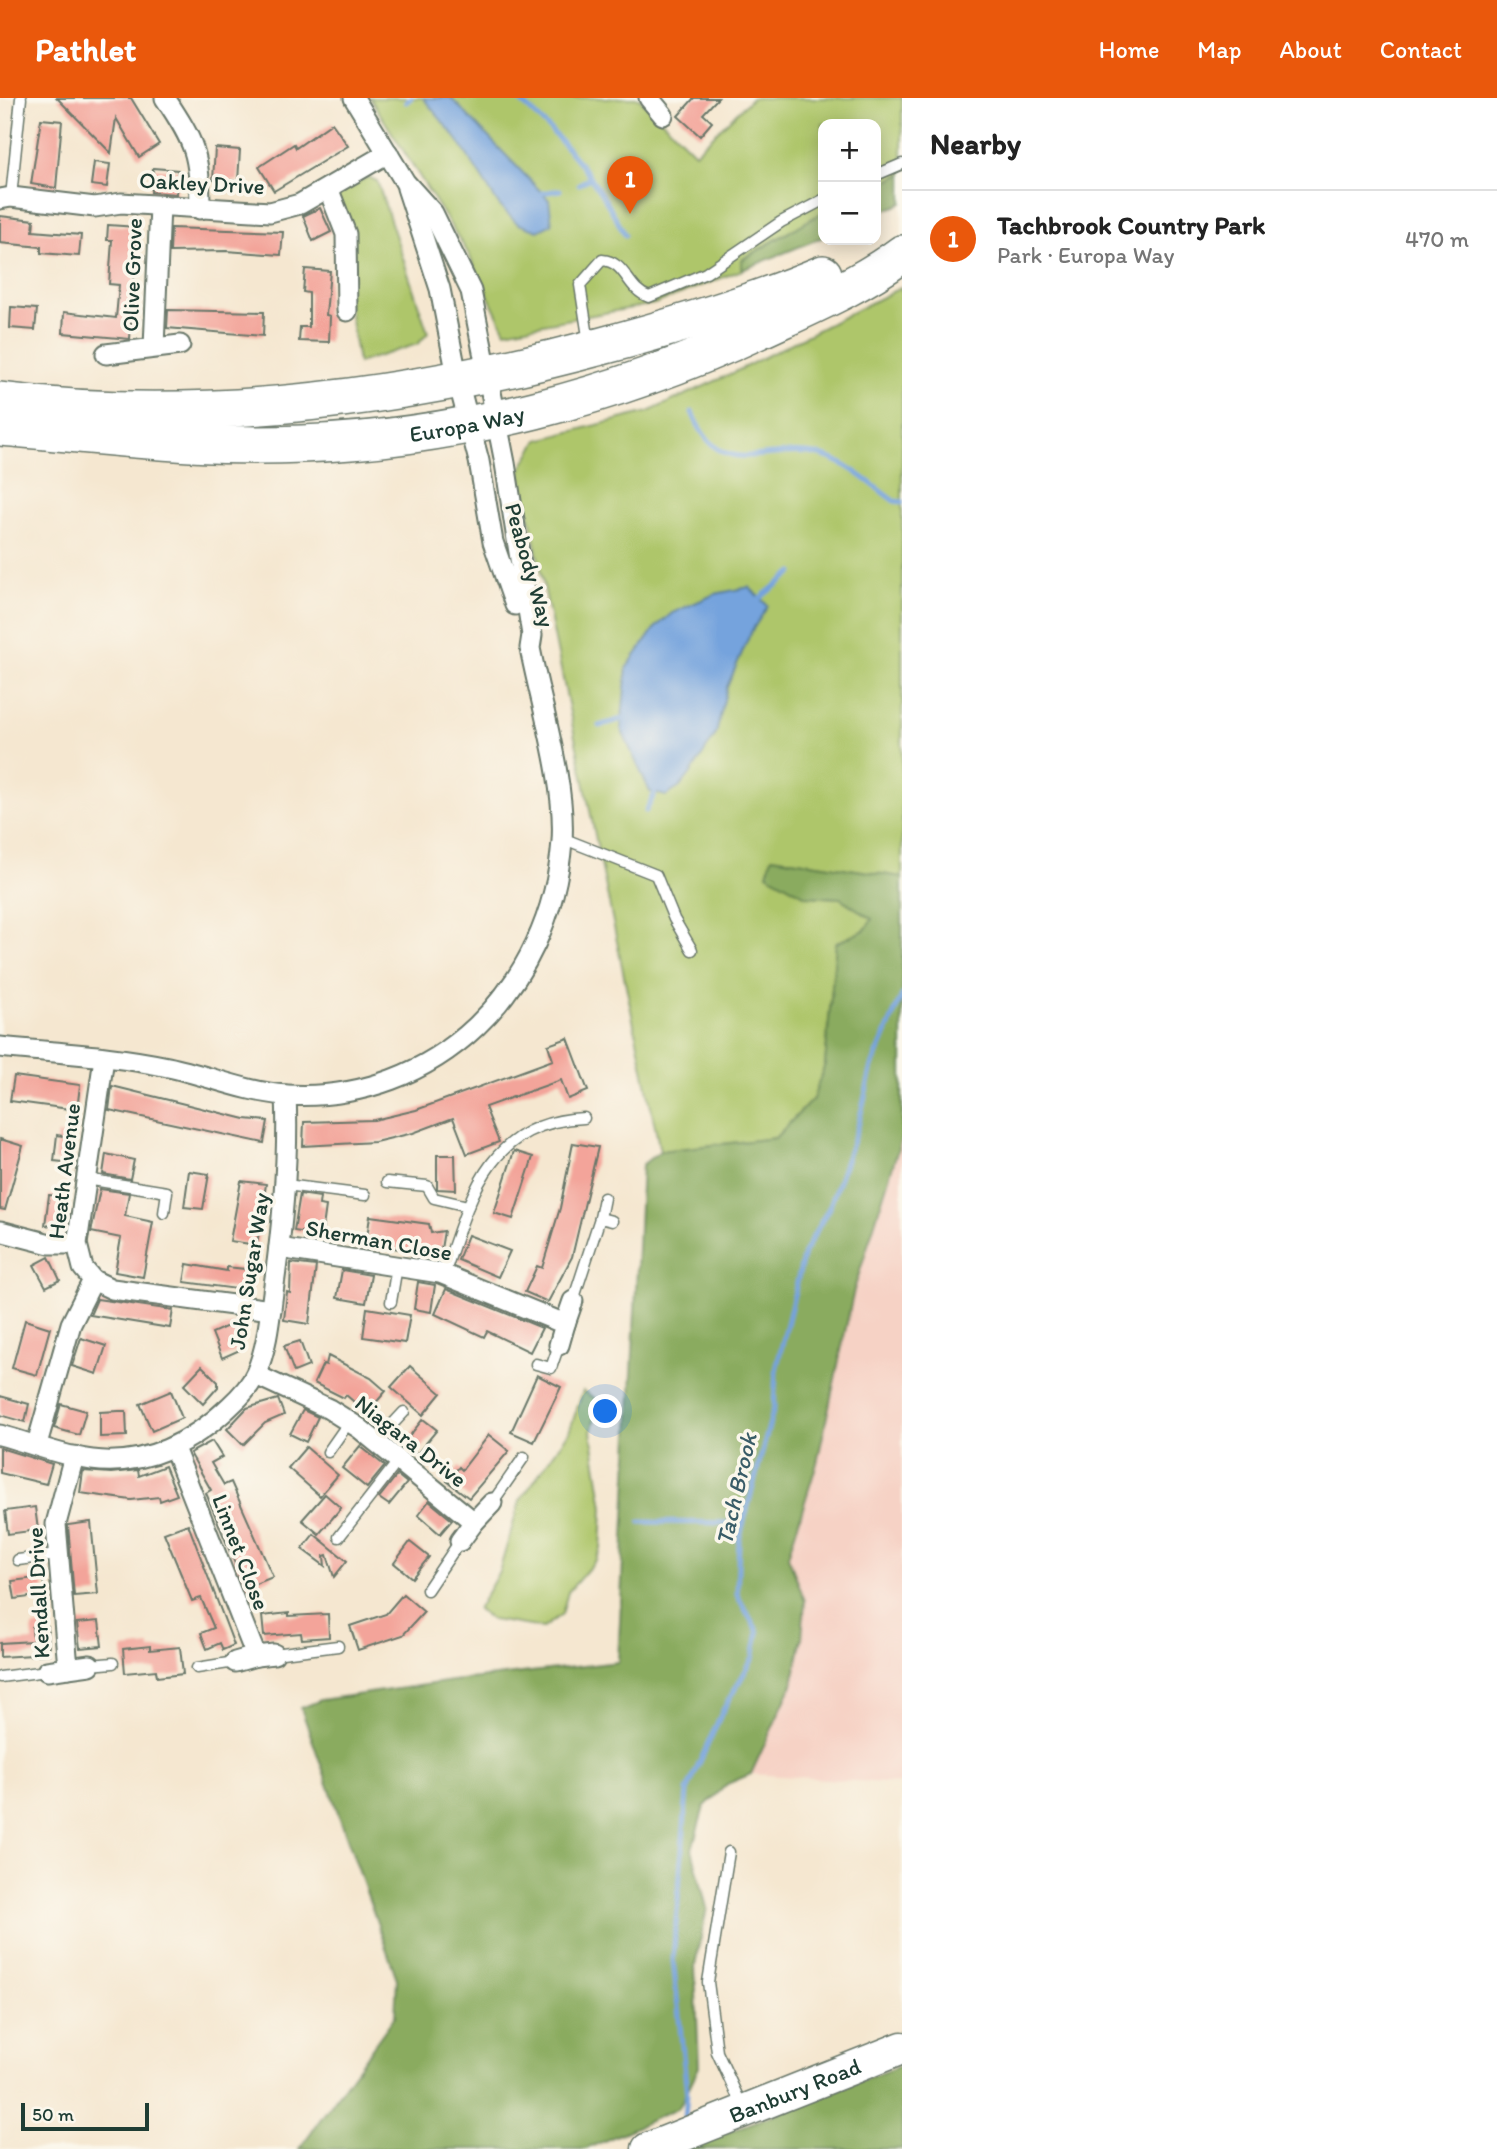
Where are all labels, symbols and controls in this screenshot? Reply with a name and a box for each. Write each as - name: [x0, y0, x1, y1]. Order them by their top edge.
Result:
- text: Pathlet: [35, 30, 137, 69]
- text: Home: [1099, 35, 1159, 64]
- text: Map: [1197, 35, 1241, 64]
- text: About: [1279, 35, 1342, 64]
- text: Contact: [1380, 35, 1462, 64]
- map controls: [818, 119, 881, 245]
- button: +: [818, 119, 881, 182]
- text: Nearby: [930, 125, 1021, 162]
- pin: 1: [607, 156, 653, 214]
- street label: Oakley Drive: [139, 166, 265, 200]
- button: −: [818, 182, 881, 245]
- text: Tachbrook Country Park: [997, 209, 1265, 241]
- street label: Olive Grove: [116, 217, 148, 333]
- text: 1: [948, 225, 958, 253]
- text: 470 m: [1405, 225, 1469, 253]
- text: Park · Europa Way: [997, 241, 1174, 269]
- street label: Europa Way: [408, 399, 527, 448]
- street label: Peabody Way: [499, 500, 561, 631]
- street label: Heath Avenue: [42, 1101, 86, 1241]
- street label: John Sugar Way: [223, 1190, 275, 1351]
- street label: Sherman Close: [304, 1213, 454, 1267]
- street label: Niagara Drive: [349, 1389, 473, 1493]
- your location: [588, 1394, 622, 1428]
- water label: Tach Brook: [709, 1429, 763, 1548]
- street label: Linnet Close: [206, 1490, 276, 1614]
- street label: Kendall Drive: [21, 1527, 55, 1659]
- street label: Banbury Road: [725, 2052, 865, 2129]
- scale bar: [21, 2100, 149, 2132]
- text: 50 m: [32, 2103, 74, 2126]

